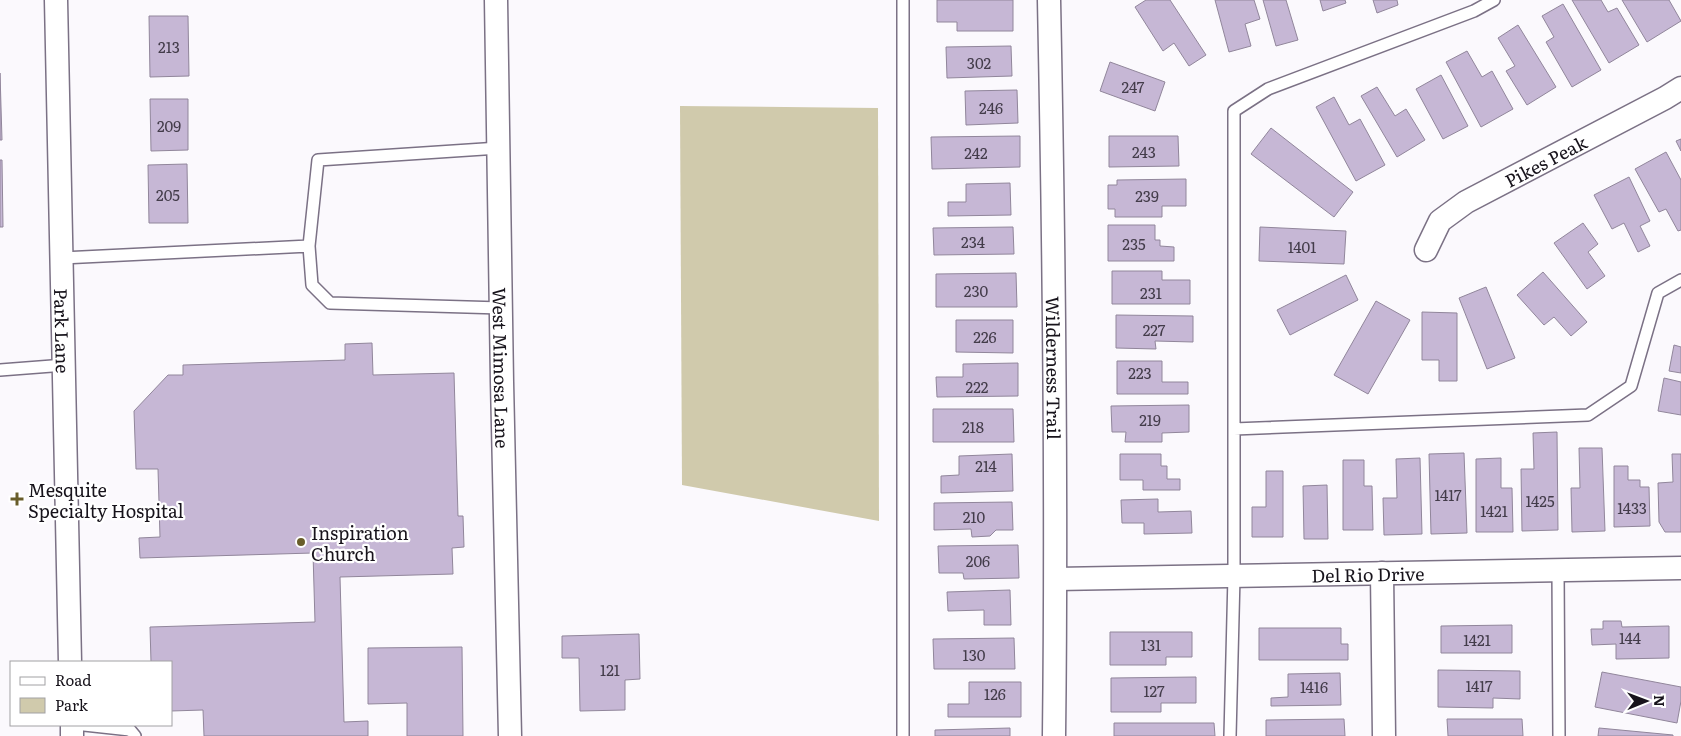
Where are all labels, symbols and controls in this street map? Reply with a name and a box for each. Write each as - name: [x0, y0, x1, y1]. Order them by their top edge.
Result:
- house number: 213: [158, 35, 180, 58]
- house number: 302: [967, 51, 992, 74]
- house number: 247: [1122, 75, 1145, 98]
- house number: 246: [979, 96, 1003, 119]
- house number: 209: [157, 114, 181, 137]
- street label: Pikes Peak: [1500, 127, 1592, 193]
- house number: 243: [1132, 140, 1156, 163]
- house number: 242: [964, 141, 988, 164]
- house number: 205: [156, 183, 180, 206]
- house number: 239: [1135, 184, 1159, 207]
- house number: 234: [961, 230, 985, 253]
- house number: 235: [1122, 232, 1146, 255]
- house number: 1401: [1288, 235, 1316, 258]
- house number: 230: [964, 279, 989, 302]
- house number: 231: [1140, 281, 1162, 304]
- street label: West Mimosa Lane: [487, 287, 517, 449]
- street label: Park Lane: [49, 288, 77, 374]
- street label: Wilderness Trail: [1040, 296, 1068, 440]
- house number: 227: [1143, 318, 1166, 341]
- house number: 226: [973, 325, 997, 348]
- house number: 223: [1128, 361, 1152, 384]
- house number: 222: [966, 375, 989, 398]
- house number: 219: [1139, 408, 1161, 431]
- house number: 218: [962, 415, 984, 438]
- house number: 214: [975, 454, 997, 477]
- place label: Mesquite Specialty Hospital: [28, 476, 184, 524]
- house number: 1417: [1434, 483, 1462, 506]
- house number: 1425: [1526, 489, 1555, 512]
- marker: Mesquite Specialty Hospital: [10, 492, 24, 506]
- house number: 1433: [1617, 496, 1647, 519]
- house number: 1421: [1480, 499, 1508, 522]
- house number: 210: [963, 505, 986, 528]
- place label: Inspiration Church: [311, 519, 409, 567]
- marker: Inspiration Church: [295, 536, 307, 548]
- house number: 206: [966, 549, 990, 572]
- street label: Del Rio Drive: [1311, 559, 1425, 588]
- house number: 144: [1619, 626, 1641, 649]
- house number: 1421: [1463, 628, 1491, 651]
- house number: 131: [1141, 633, 1161, 656]
- house number: 130: [963, 643, 986, 666]
- house number: 121: [600, 658, 620, 681]
- legend: [10, 661, 172, 726]
- text: Road: [55, 668, 91, 691]
- house number: 1417: [1465, 674, 1493, 697]
- house number: 1416: [1300, 675, 1328, 698]
- north arrow: [1621, 676, 1671, 726]
- house number: 127: [1143, 679, 1165, 702]
- house number: 126: [984, 682, 1006, 705]
- text: Park: [55, 693, 89, 716]
- text: N: [1650, 695, 1670, 707]

